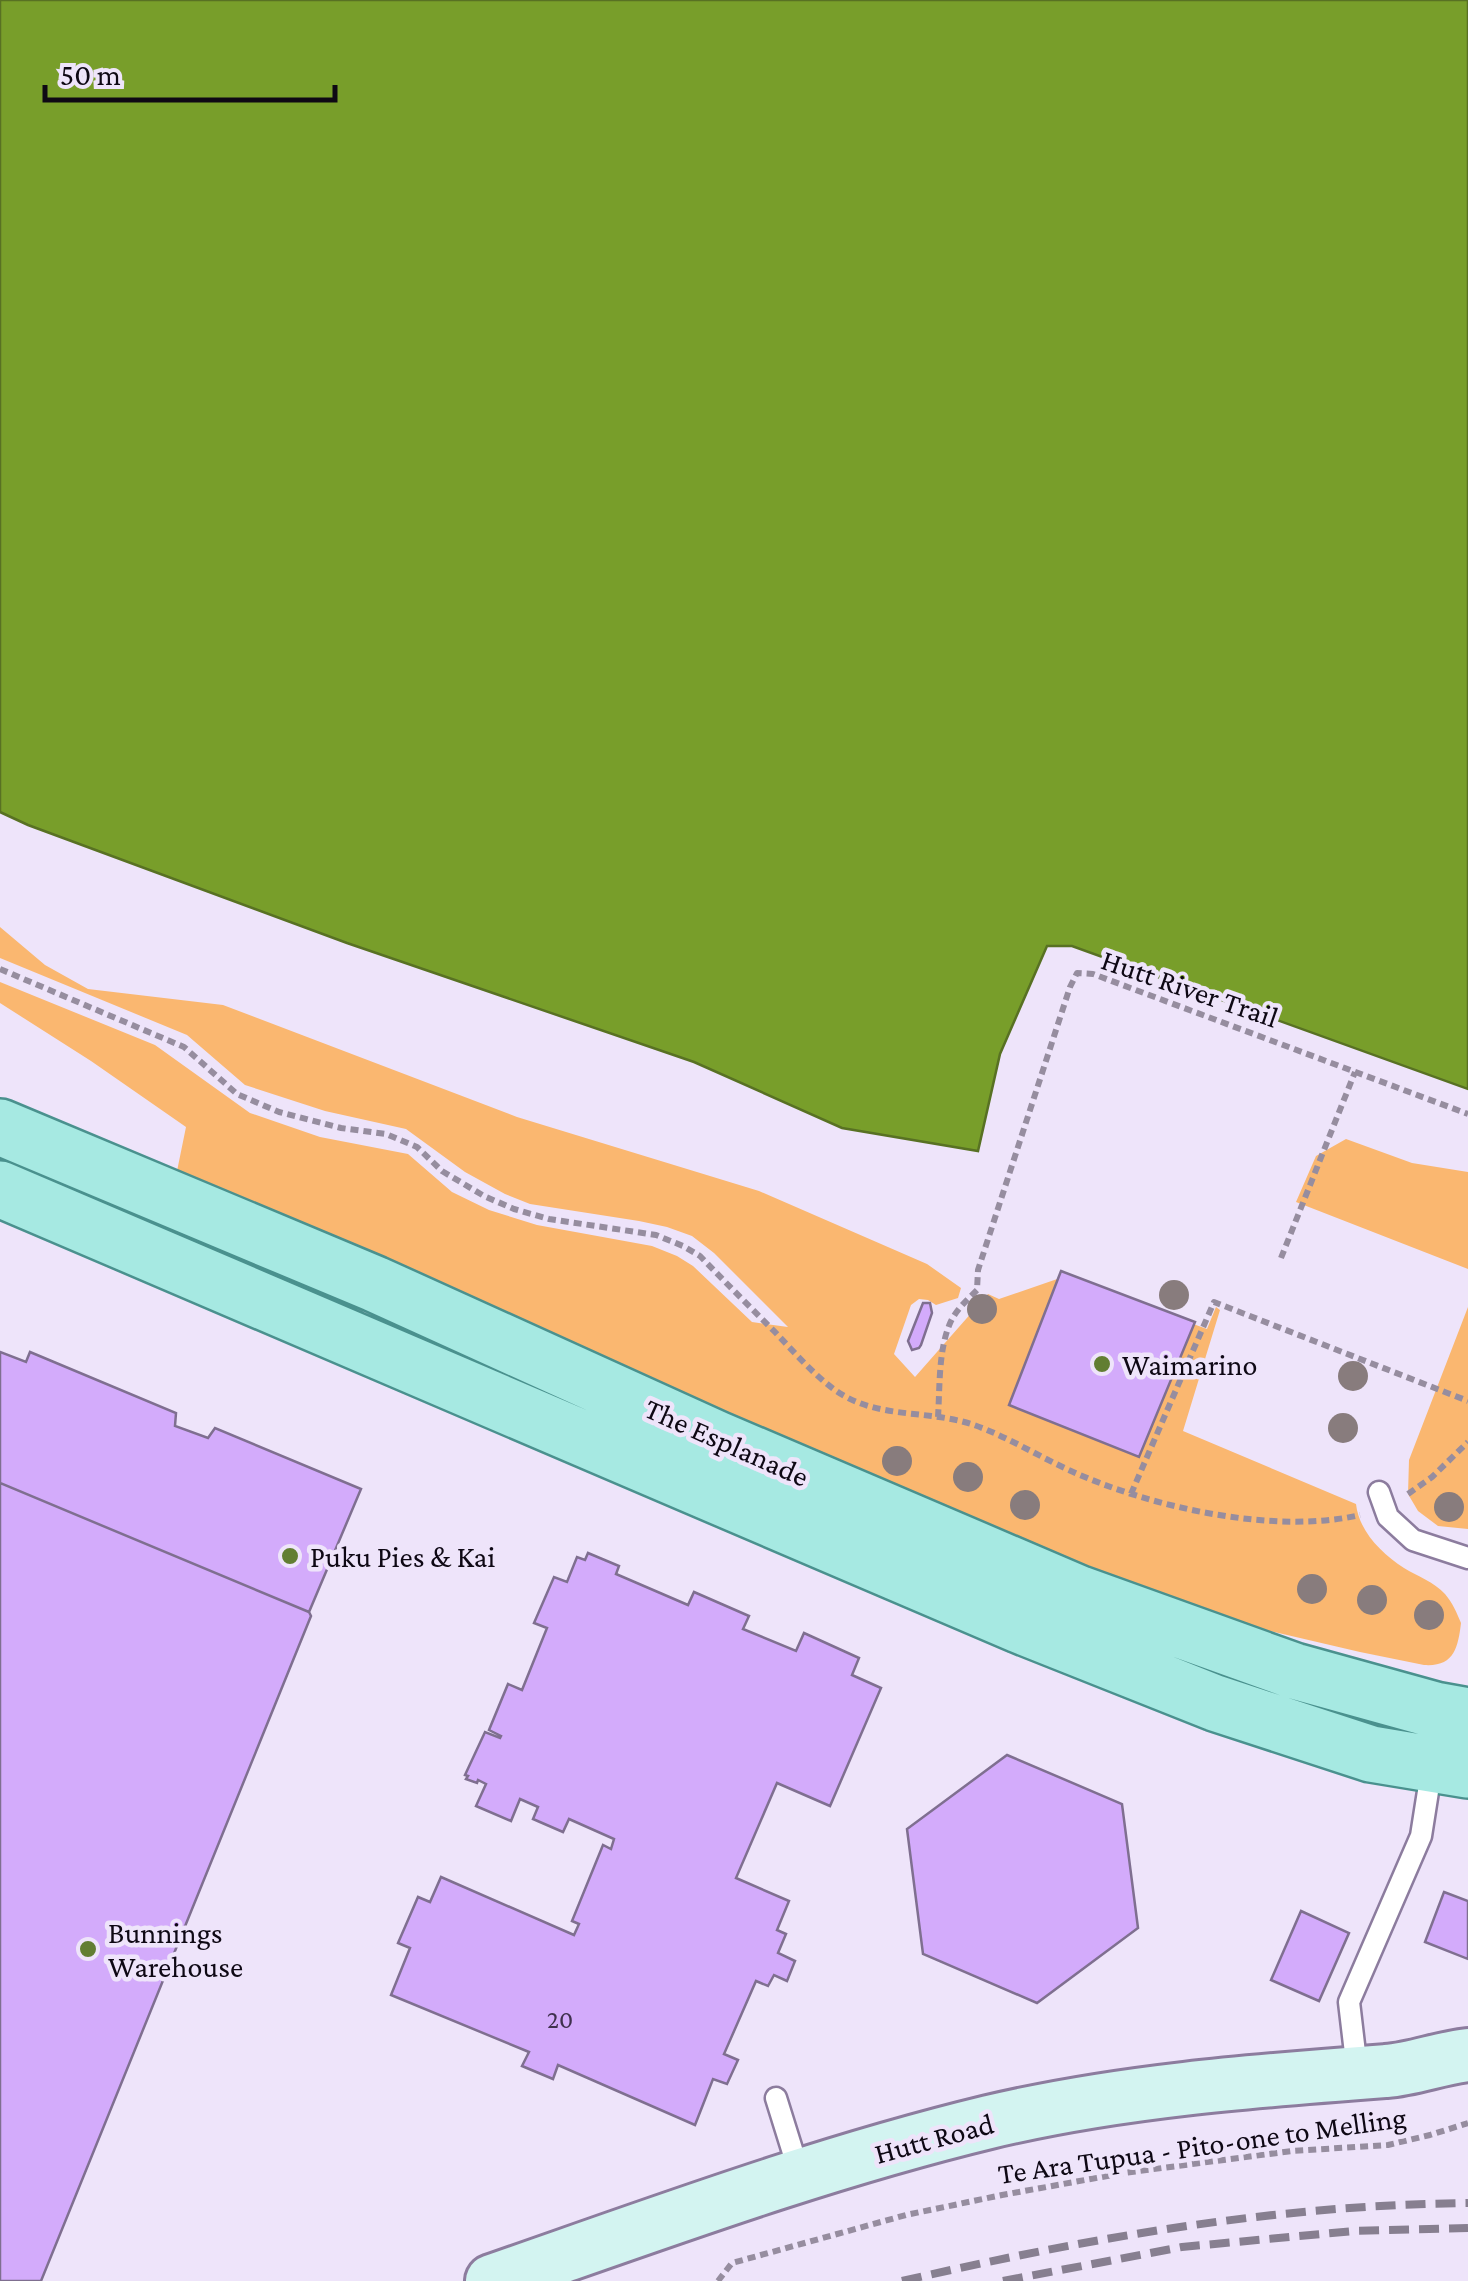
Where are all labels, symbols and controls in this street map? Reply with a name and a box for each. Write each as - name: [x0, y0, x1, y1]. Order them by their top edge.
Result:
- scale bar: [45, 40, 335, 102]
- text: 50 m: [60, 58, 121, 91]
- street label: Hutt River Trail: [1097, 942, 1283, 1034]
- place label: Waimarino: [1122, 1348, 1257, 1381]
- marker: Waimarino: [1091, 1353, 1113, 1375]
- street label: The Esplanade: [640, 1391, 814, 1494]
- place label: Puku Pies & Kai: [310, 1540, 496, 1573]
- marker: Puku Pies & Kai: [279, 1545, 301, 1567]
- place label: Bunnings Warehouse: [108, 1916, 243, 1983]
- marker: Bunnings Warehouse: [77, 1938, 99, 1960]
- house number: 20: [547, 2006, 573, 2033]
- street label: Te Ara Tupua - Pito-one to Melling: [996, 2100, 1408, 2191]
- street label: Hutt Road: [871, 2106, 997, 2170]

